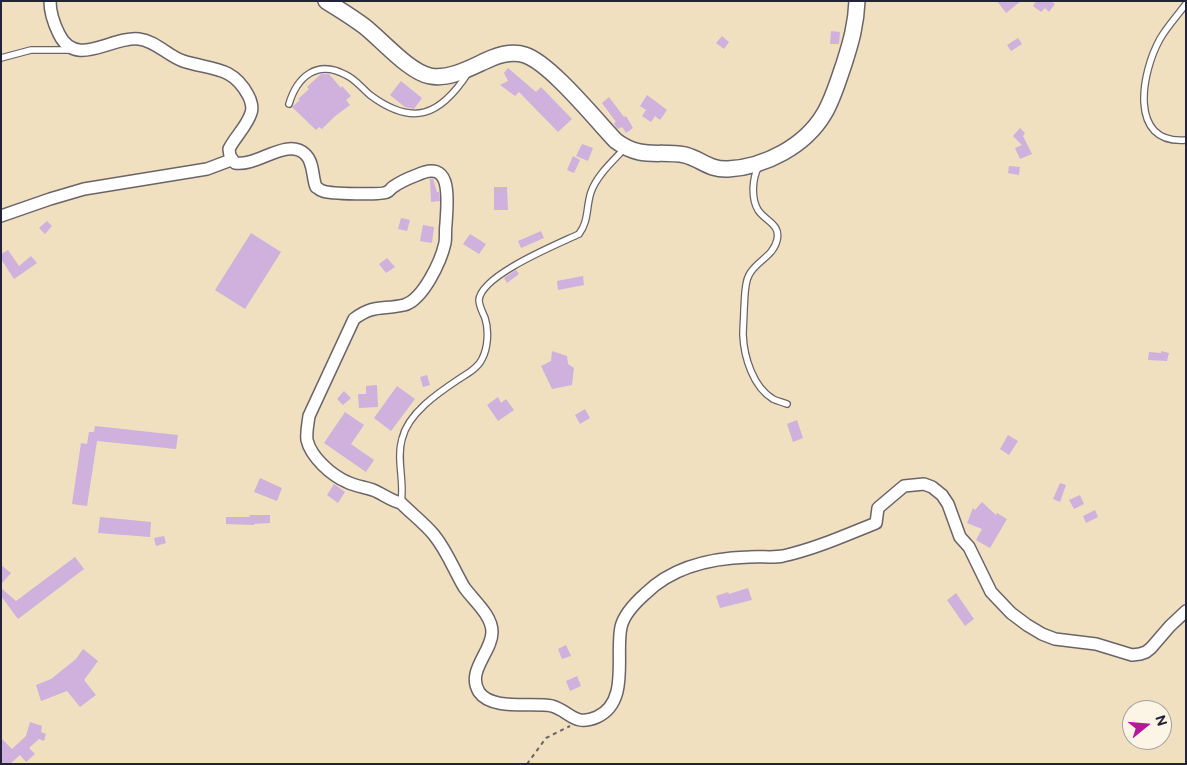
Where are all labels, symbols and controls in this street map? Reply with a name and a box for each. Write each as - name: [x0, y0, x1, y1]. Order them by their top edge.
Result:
- north arrow: [1122, 700, 1172, 750]
- text: N: [1151, 713, 1171, 728]

